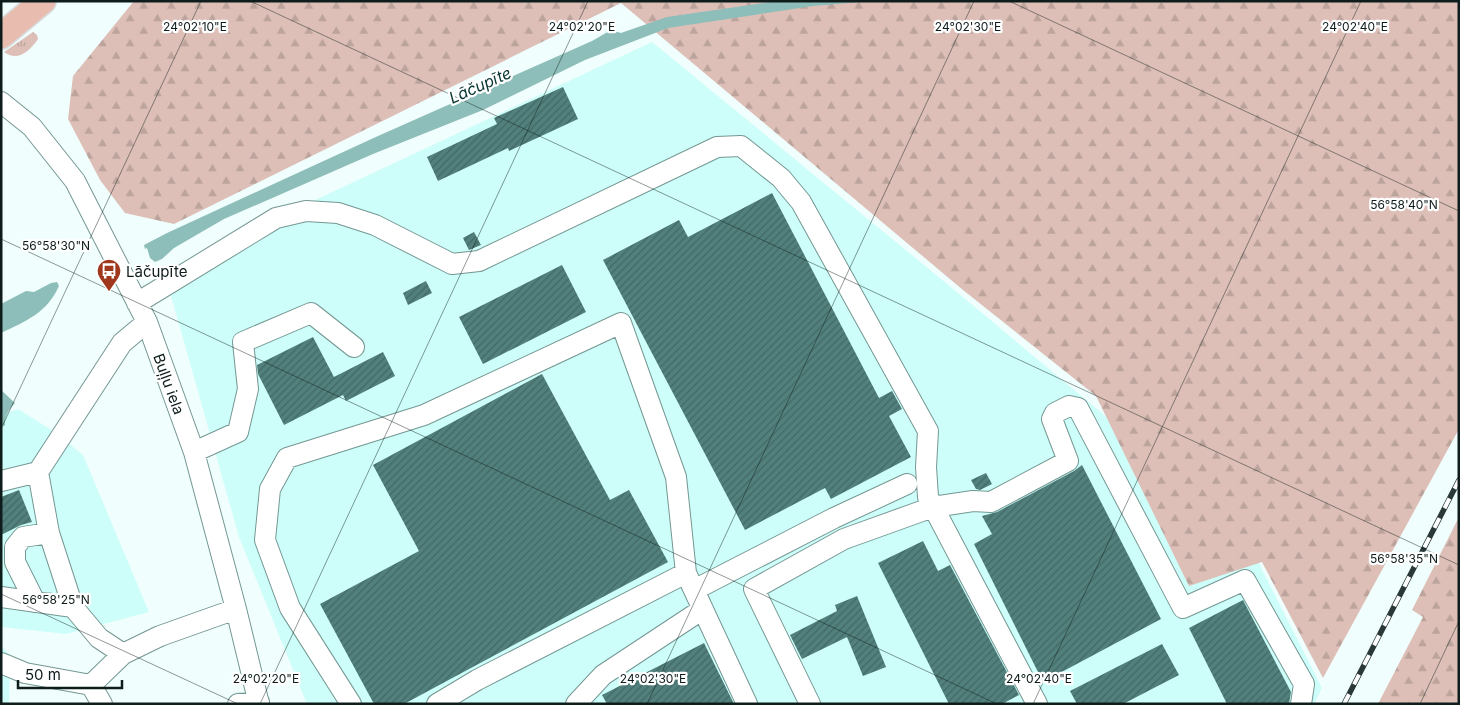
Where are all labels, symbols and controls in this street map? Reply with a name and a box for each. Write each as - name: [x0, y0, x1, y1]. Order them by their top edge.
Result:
- text: 24°02'10"E: [163, 19, 227, 34]
- text: 24°02'20"E: [549, 19, 615, 34]
- text: 24°02'30"E: [935, 19, 1001, 34]
- text: 24°02'40"E: [1322, 19, 1388, 34]
- water label: Lāčupīte: [446, 62, 514, 108]
- text: 56°58'40"N: [1370, 197, 1438, 212]
- text: 56°58'30"N: [22, 238, 90, 253]
- bus stop icon: Lāčupīte: [96, 258, 122, 292]
- place label: Lāčupīte: [126, 262, 187, 281]
- street label: Buļļu iela: [149, 351, 189, 417]
- text: 56°58'35"N: [1370, 551, 1438, 566]
- text: 56°58'25"N: [22, 592, 90, 607]
- scale bar: [18, 658, 121, 690]
- text: 50 m: [25, 665, 61, 684]
- text: 24°02'20"E: [233, 671, 299, 686]
- text: 24°02'30"E: [620, 671, 686, 686]
- text: 24°02'40"E: [1006, 671, 1072, 686]

